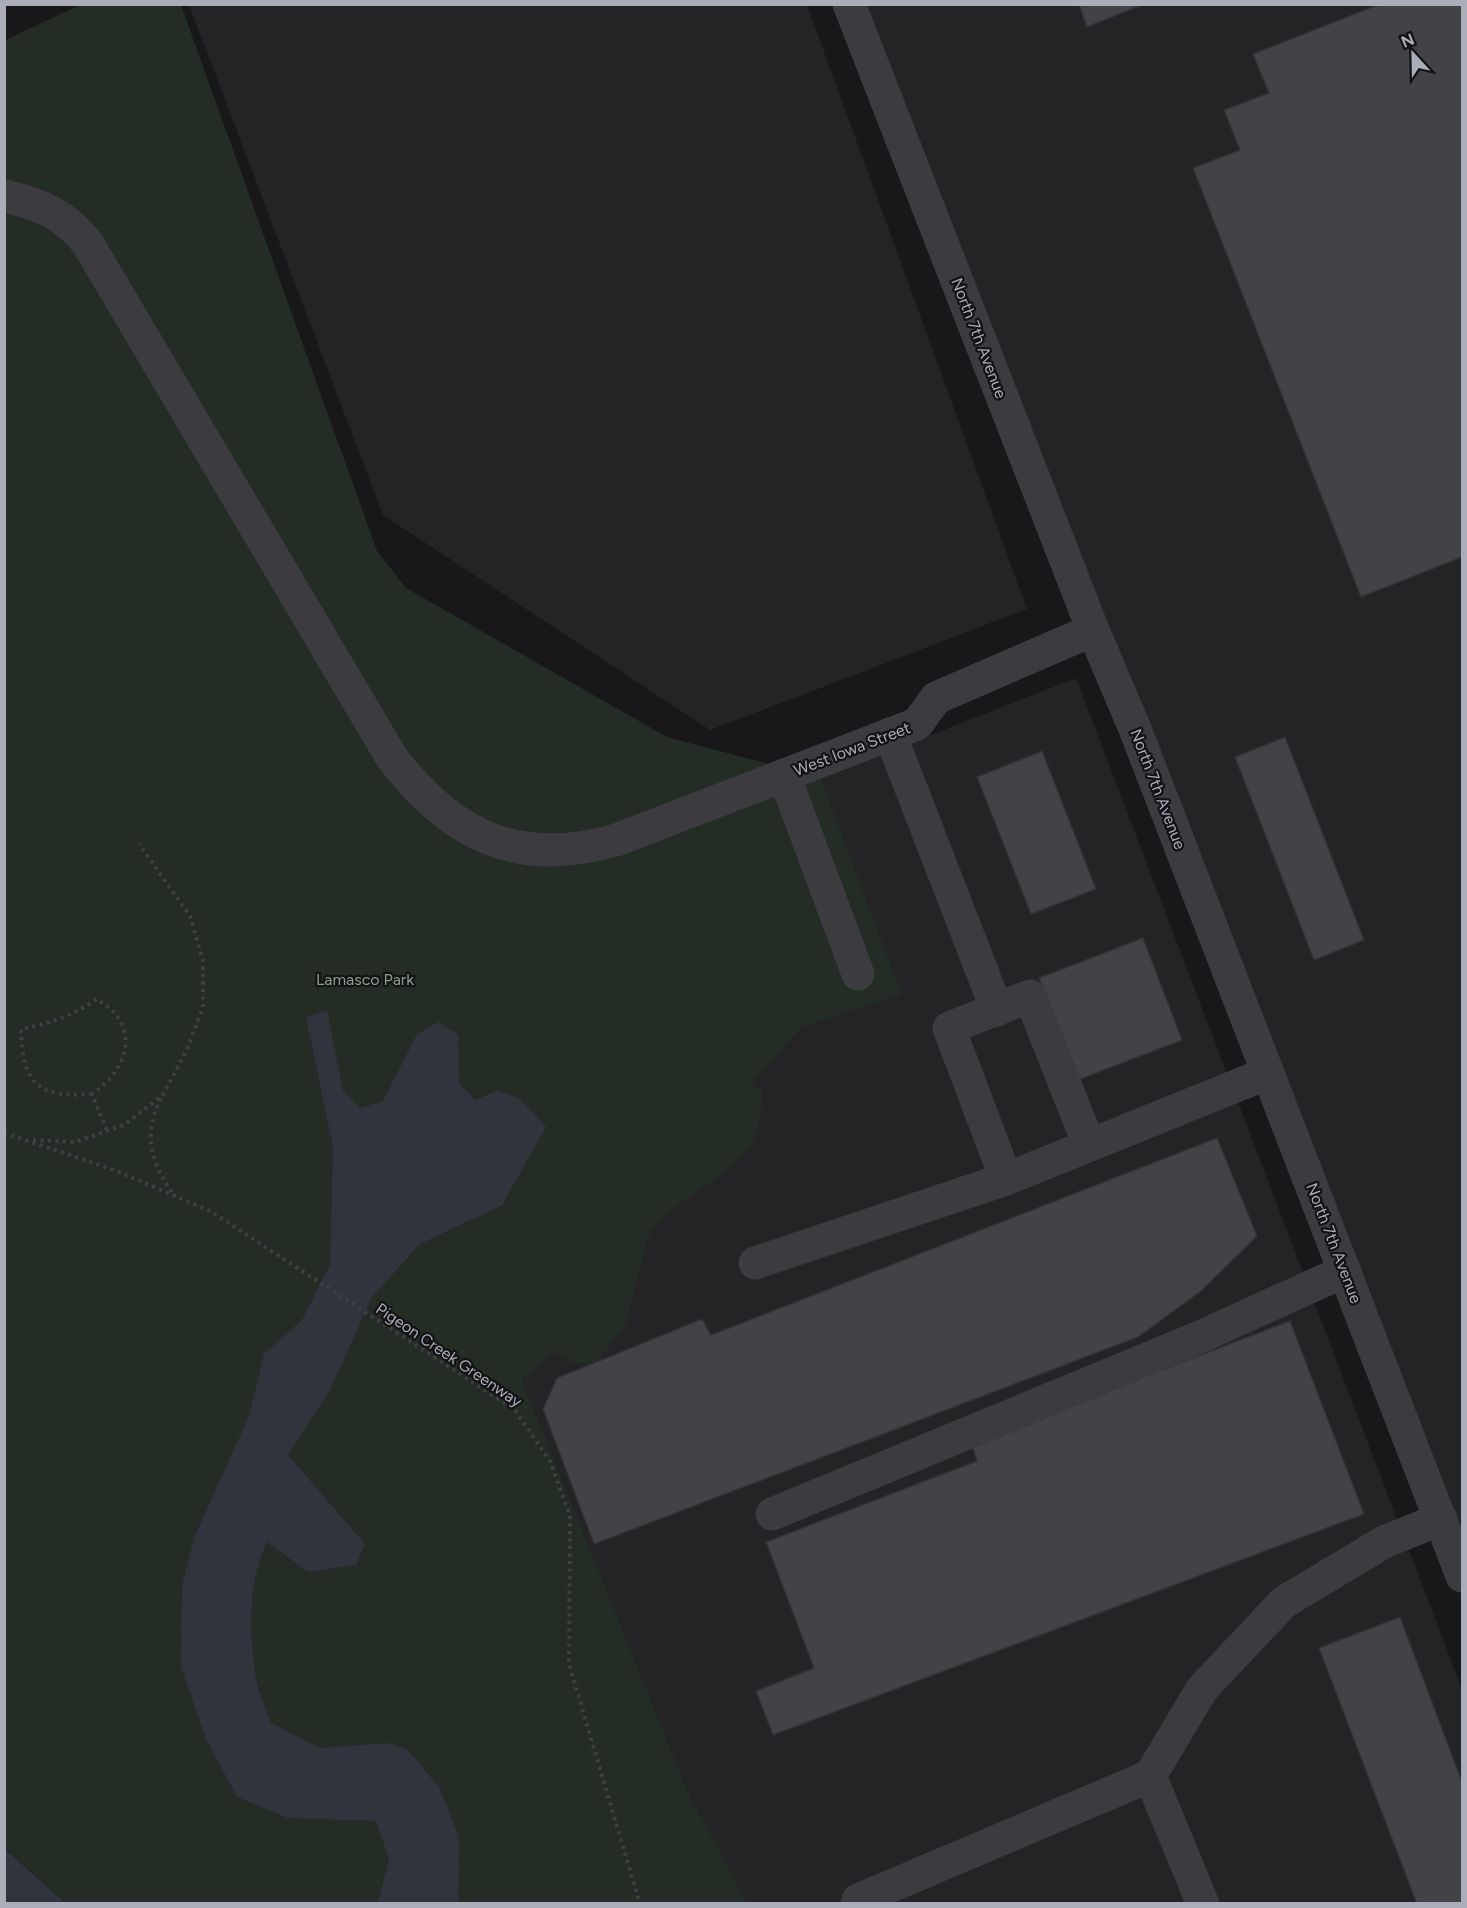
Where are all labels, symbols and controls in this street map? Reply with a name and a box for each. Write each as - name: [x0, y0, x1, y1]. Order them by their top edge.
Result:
- north arrow: [1383, 24, 1443, 84]
- text: N: [1398, 29, 1417, 52]
- street label: North 7th Avenue: [947, 275, 1011, 401]
- street label: West Iowa Street: [791, 718, 913, 780]
- street label: North 7th Avenue: [1126, 726, 1190, 852]
- park label: Lamasco Park: [316, 970, 414, 989]
- street label: North 7th Avenue: [1302, 1180, 1366, 1306]
- street label: Pigeon Creek Greenway: [372, 1299, 526, 1411]

